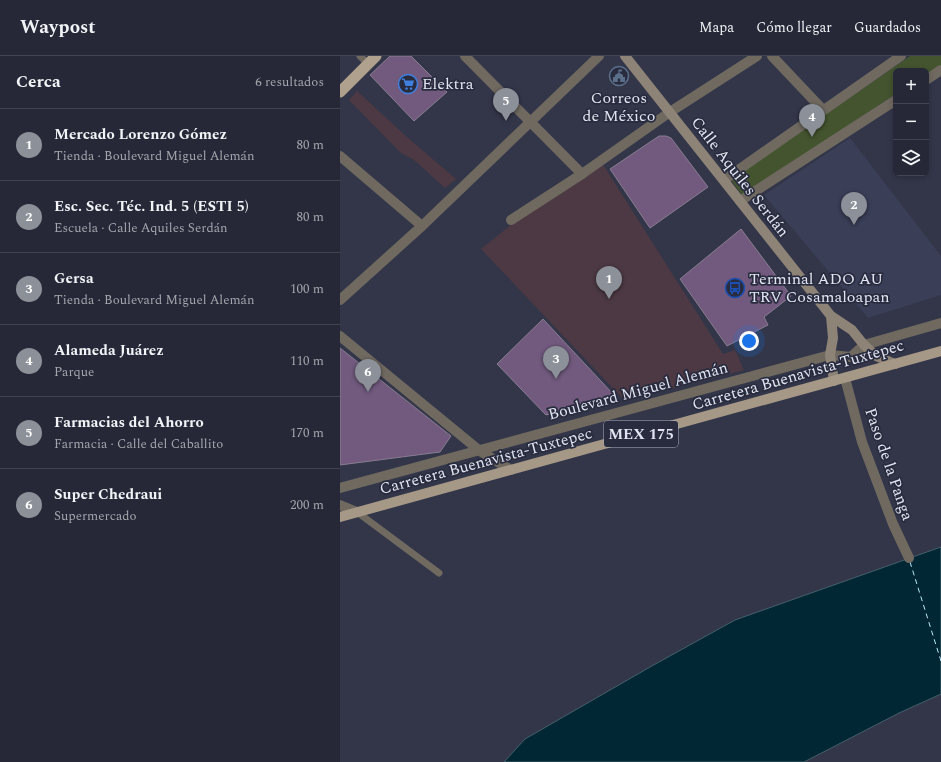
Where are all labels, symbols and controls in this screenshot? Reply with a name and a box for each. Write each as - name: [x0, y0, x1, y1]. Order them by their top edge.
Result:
- text: Waypost: [20, 13, 96, 42]
- text: Mapa: [699, 17, 734, 38]
- text: Cómo llegar: [756, 17, 832, 38]
- text: Guardados: [854, 17, 921, 38]
- public building icon: Correos de México: [608, 65, 630, 87]
- map controls: [893, 68, 929, 176]
- button: +: [893, 68, 929, 104]
- text: Cerca: [16, 69, 61, 95]
- text: 6 resultados: [255, 72, 324, 92]
- place label: Elektra: [422, 72, 474, 96]
- supermarket icon: Elektra: [397, 73, 419, 95]
- place label: Correos de México: [583, 86, 655, 128]
- pin: 5: [493, 88, 519, 121]
- pin: 4: [799, 104, 825, 137]
- button: −: [893, 104, 929, 140]
- street label: Calle Aquiles Serdán: [685, 112, 795, 242]
- text: Mercado Lorenzo Gómez: [54, 123, 227, 146]
- text: 1: [25, 135, 33, 155]
- text: 80 m: [297, 135, 324, 155]
- button: layers: [893, 140, 929, 176]
- text: Tienda · Boulevard Miguel Alemán: [54, 146, 255, 166]
- pin: 2: [841, 192, 867, 225]
- text: Esc. Sec. Téc. Ind. 5 (ESTI 5): [54, 195, 249, 218]
- text: 2: [25, 207, 33, 227]
- text: 80 m: [297, 207, 324, 227]
- text: Escuela · Calle Aquiles Serdán: [54, 218, 228, 238]
- pin: 1: [596, 266, 622, 299]
- text: Gersa: [54, 267, 94, 290]
- place label: Terminal ADO AU TRV Cosamaloapan: [749, 267, 890, 309]
- bus stop icon: Terminal ADO AU TRV Cosamaloapan: [724, 277, 746, 299]
- text: 3: [25, 279, 33, 299]
- text: 100 m: [290, 279, 324, 299]
- text: Tienda · Boulevard Miguel Alemán: [54, 290, 255, 310]
- your location: [739, 331, 759, 351]
- street label: Carretera Buenavista-Tuxtepec: [689, 333, 907, 417]
- text: Alameda Juárez: [54, 339, 164, 362]
- pin: 3: [543, 346, 569, 379]
- text: 4: [25, 351, 33, 371]
- text: 110 m: [290, 351, 324, 371]
- street label: Boulevard Miguel Alemán: [545, 355, 731, 427]
- pin: 6: [355, 359, 381, 392]
- text: Parque: [54, 362, 94, 382]
- street label: Paso de la Panga: [858, 404, 920, 524]
- text: Farmacias del Ahorro: [54, 411, 204, 434]
- street label: Carretera Buenavista-Tuxtepec: [377, 421, 595, 501]
- road number: MEX 175: [604, 421, 678, 447]
- text: 5: [25, 423, 33, 443]
- text: 170 m: [290, 423, 324, 443]
- text: Farmacia · Calle del Caballito: [54, 434, 223, 454]
- text: Super Chedraui: [54, 483, 162, 506]
- text: 6: [25, 495, 33, 515]
- text: 200 m: [290, 495, 324, 515]
- text: Supermercado: [54, 506, 137, 526]

